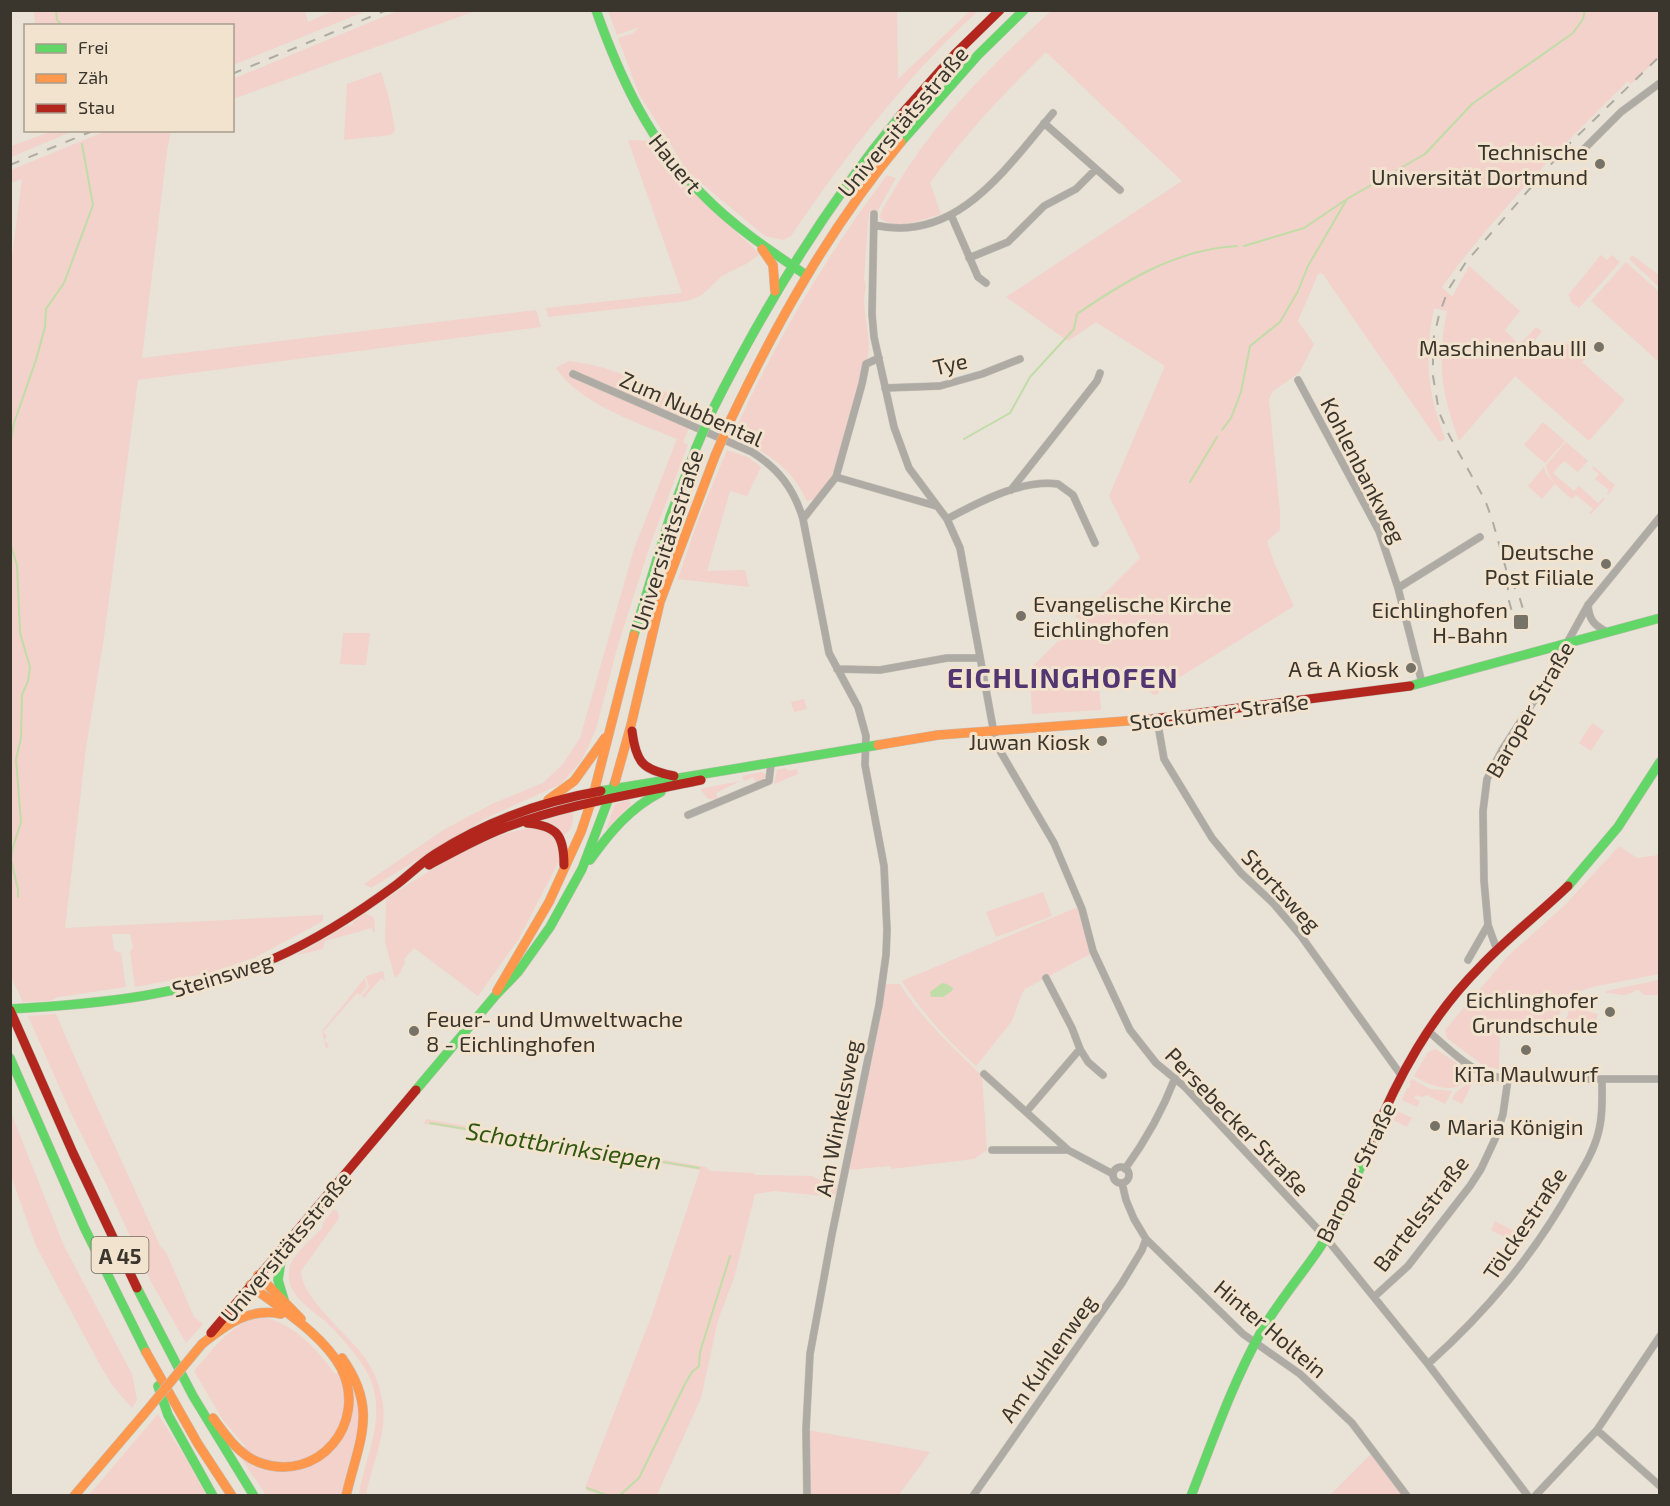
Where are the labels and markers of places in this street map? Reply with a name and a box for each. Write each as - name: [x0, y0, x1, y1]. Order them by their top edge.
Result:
- place label: Technische Universität Dortmund: [1371, 138, 1588, 189]
- marker: Technische Universität Dortmund: [1593, 157, 1607, 171]
- place label: Maschinenbau III: [1419, 334, 1587, 360]
- marker: Maschinenbau III: [1592, 340, 1606, 354]
- place label: Deutsche Post Filiale: [1484, 538, 1594, 589]
- marker: Deutsche Post Filiale: [1599, 557, 1613, 571]
- place label: Evangelische Kirche Eichlinghofen: [1033, 590, 1232, 641]
- place label: Eichlinghofen H-Bahn: [1372, 596, 1508, 647]
- marker: Evangelische Kirche Eichlinghofen: [1014, 609, 1028, 623]
- marker: Eichlinghofen H-Bahn: [1512, 613, 1530, 631]
- place label: A & A Kiosk: [1288, 655, 1399, 681]
- marker: A & A Kiosk: [1404, 661, 1418, 675]
- place label: Juwan Kiosk: [969, 728, 1090, 754]
- marker: Juwan Kiosk: [1095, 734, 1109, 748]
- place label: Eichlinghofer Grundschule: [1466, 986, 1598, 1037]
- place label: Feuer- und Umweltwache 8 - Eichlinghofen: [426, 1005, 683, 1056]
- marker: Eichlinghofer Grundschule: [1603, 1005, 1617, 1019]
- marker: Feuer- und Umweltwache 8 - Eichlinghofen: [407, 1024, 421, 1038]
- marker: KiTa Maulwurf: [1519, 1043, 1533, 1057]
- place label: KiTa Maulwurf: [1454, 1060, 1599, 1086]
- place label: Maria Königin: [1447, 1113, 1584, 1139]
- marker: Maria Königin: [1428, 1119, 1442, 1133]

